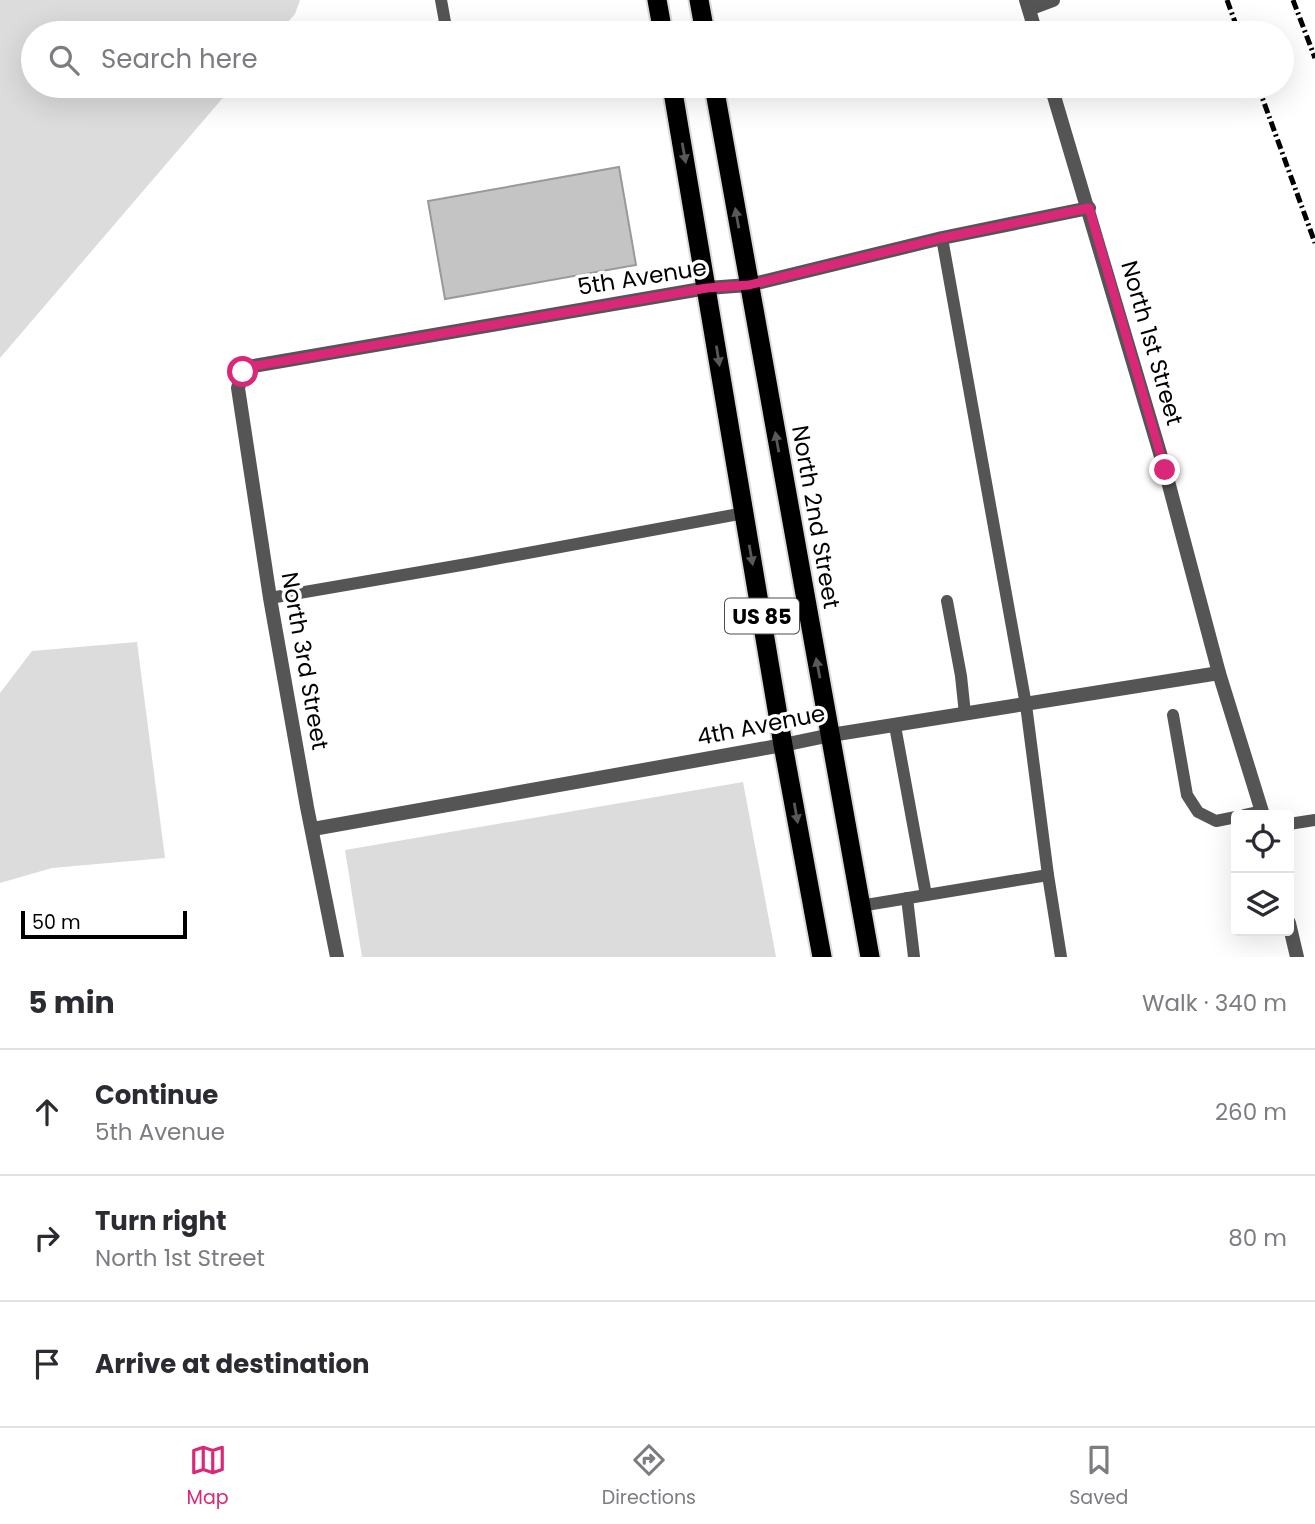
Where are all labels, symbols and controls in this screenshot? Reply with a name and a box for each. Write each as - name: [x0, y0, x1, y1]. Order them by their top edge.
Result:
- search box: [21, 21, 1294, 98]
- icon: search: [45, 41, 83, 79]
- text: Search here: [101, 41, 258, 77]
- one-way arrow: [679, 142, 690, 164]
- one-way arrow: [731, 207, 742, 229]
- street label: 5th Avenue: [575, 251, 709, 303]
- street label: North 1st Street: [1113, 257, 1191, 429]
- one-way arrow: [713, 345, 724, 367]
- route start: [227, 356, 258, 387]
- street label: North 2nd Street: [784, 423, 848, 611]
- one-way arrow: [771, 431, 782, 453]
- route end: [1149, 454, 1180, 485]
- one-way arrow: [746, 544, 757, 566]
- street label: North 3rd Street: [274, 570, 336, 752]
- road number: US 85: [725, 598, 799, 634]
- one-way arrow: [813, 657, 824, 679]
- street label: 4th Avenue: [694, 697, 828, 753]
- one-way arrow: [790, 802, 801, 824]
- map controls: [1231, 810, 1294, 936]
- button: locate: [1231, 810, 1294, 873]
- button: layers: [1231, 873, 1294, 936]
- scale bar: [21, 908, 187, 940]
- text: 50 m: [32, 909, 81, 936]
- text: 5 min: [28, 981, 115, 1024]
- text: Walk · 340 m: [1142, 987, 1287, 1019]
- text: Continue: [95, 1077, 218, 1113]
- icon: ahead: [28, 1093, 66, 1131]
- text: 260 m: [1215, 1096, 1287, 1128]
- text: 5th Avenue: [95, 1116, 225, 1148]
- text: Turn right: [95, 1203, 227, 1239]
- icon: right: [28, 1219, 66, 1257]
- text: 80 m: [1228, 1222, 1287, 1254]
- text: North 1st Street: [95, 1242, 265, 1274]
- icon: arrive: [28, 1345, 66, 1383]
- text: Arrive at destination: [95, 1346, 370, 1382]
- tab: Map: [187, 1441, 229, 1512]
- tab: Directions: [602, 1441, 696, 1512]
- tab: Saved: [1069, 1441, 1128, 1512]

